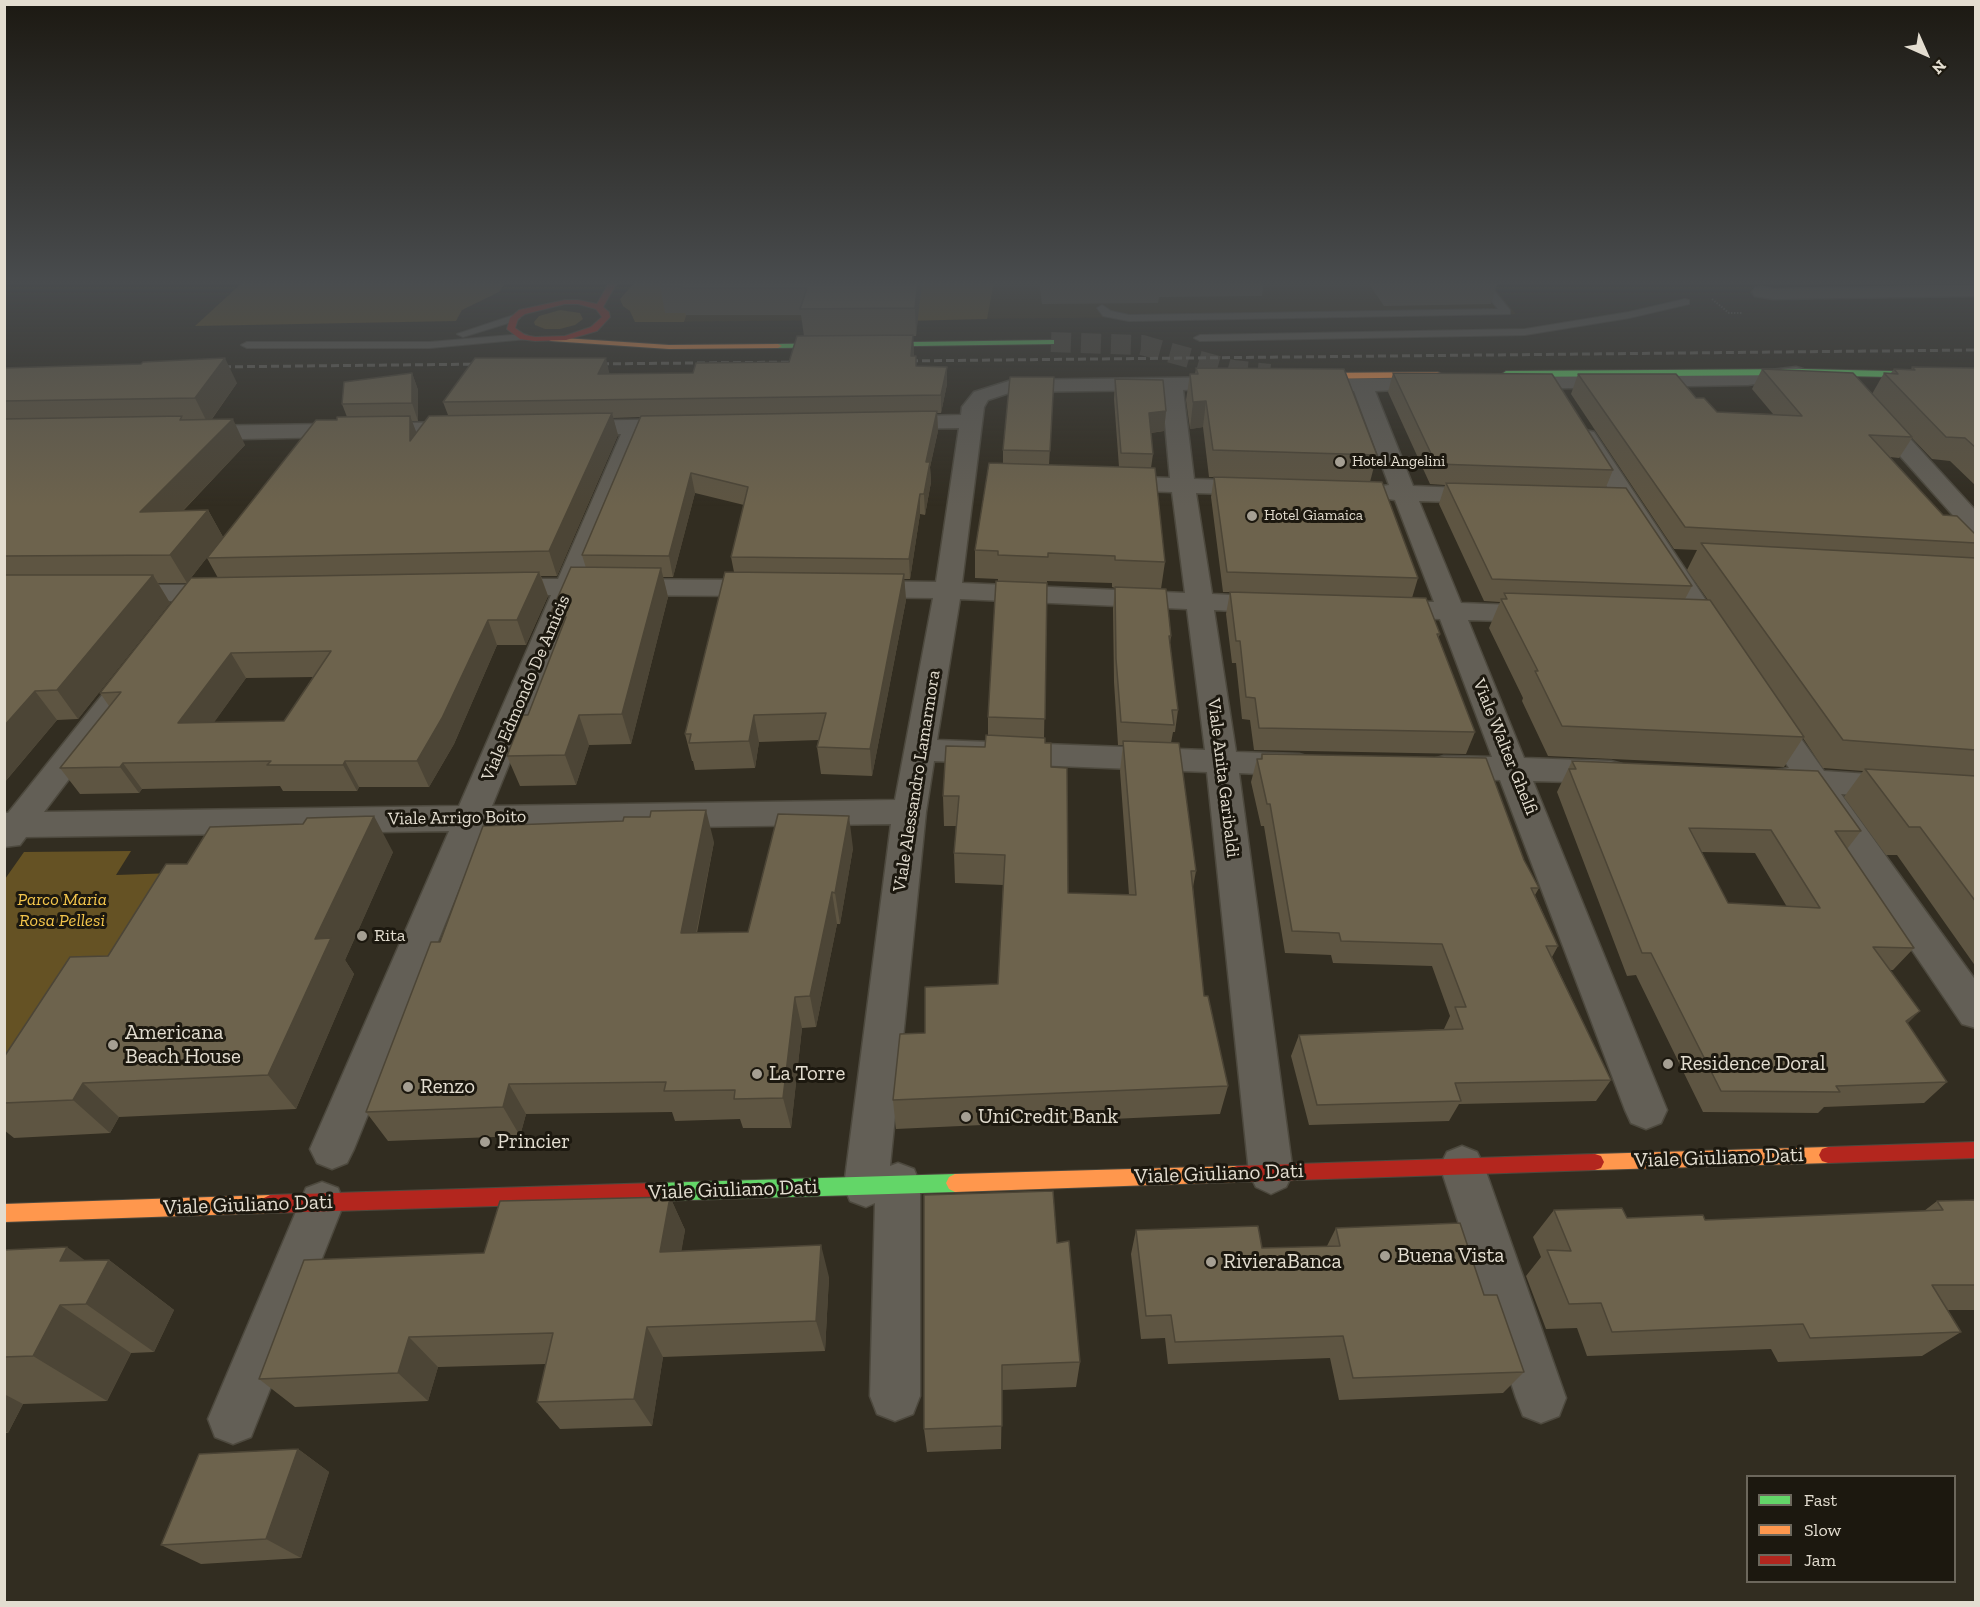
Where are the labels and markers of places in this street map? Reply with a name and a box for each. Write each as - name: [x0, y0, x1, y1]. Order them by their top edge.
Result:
- place label: Hotel Angelini: [1352, 453, 1445, 471]
- marker: Hotel Angelini: [1333, 455, 1347, 469]
- place label: Hotel Giamaica: [1264, 507, 1363, 525]
- marker: Hotel Giamaica: [1245, 509, 1259, 523]
- place label: Rita: [374, 925, 406, 947]
- marker: Rita: [355, 929, 369, 943]
- place label: Americana Beach House: [125, 1020, 241, 1070]
- marker: Americana Beach House: [106, 1038, 120, 1052]
- place label: Residence Doral: [1680, 1051, 1826, 1077]
- marker: Residence Doral: [1661, 1057, 1675, 1071]
- place label: La Torre: [769, 1061, 845, 1087]
- marker: La Torre: [750, 1067, 764, 1081]
- place label: Renzo: [420, 1074, 475, 1100]
- marker: Renzo: [401, 1080, 415, 1094]
- place label: UniCredit Bank: [978, 1104, 1118, 1130]
- marker: UniCredit Bank: [959, 1110, 973, 1124]
- place label: Princier: [497, 1129, 570, 1155]
- marker: Princier: [478, 1135, 492, 1149]
- place label: Buena Vista: [1397, 1243, 1504, 1269]
- place label: RivieraBanca: [1223, 1249, 1342, 1275]
- marker: Buena Vista: [1378, 1249, 1392, 1263]
- marker: RivieraBanca: [1204, 1255, 1218, 1269]

